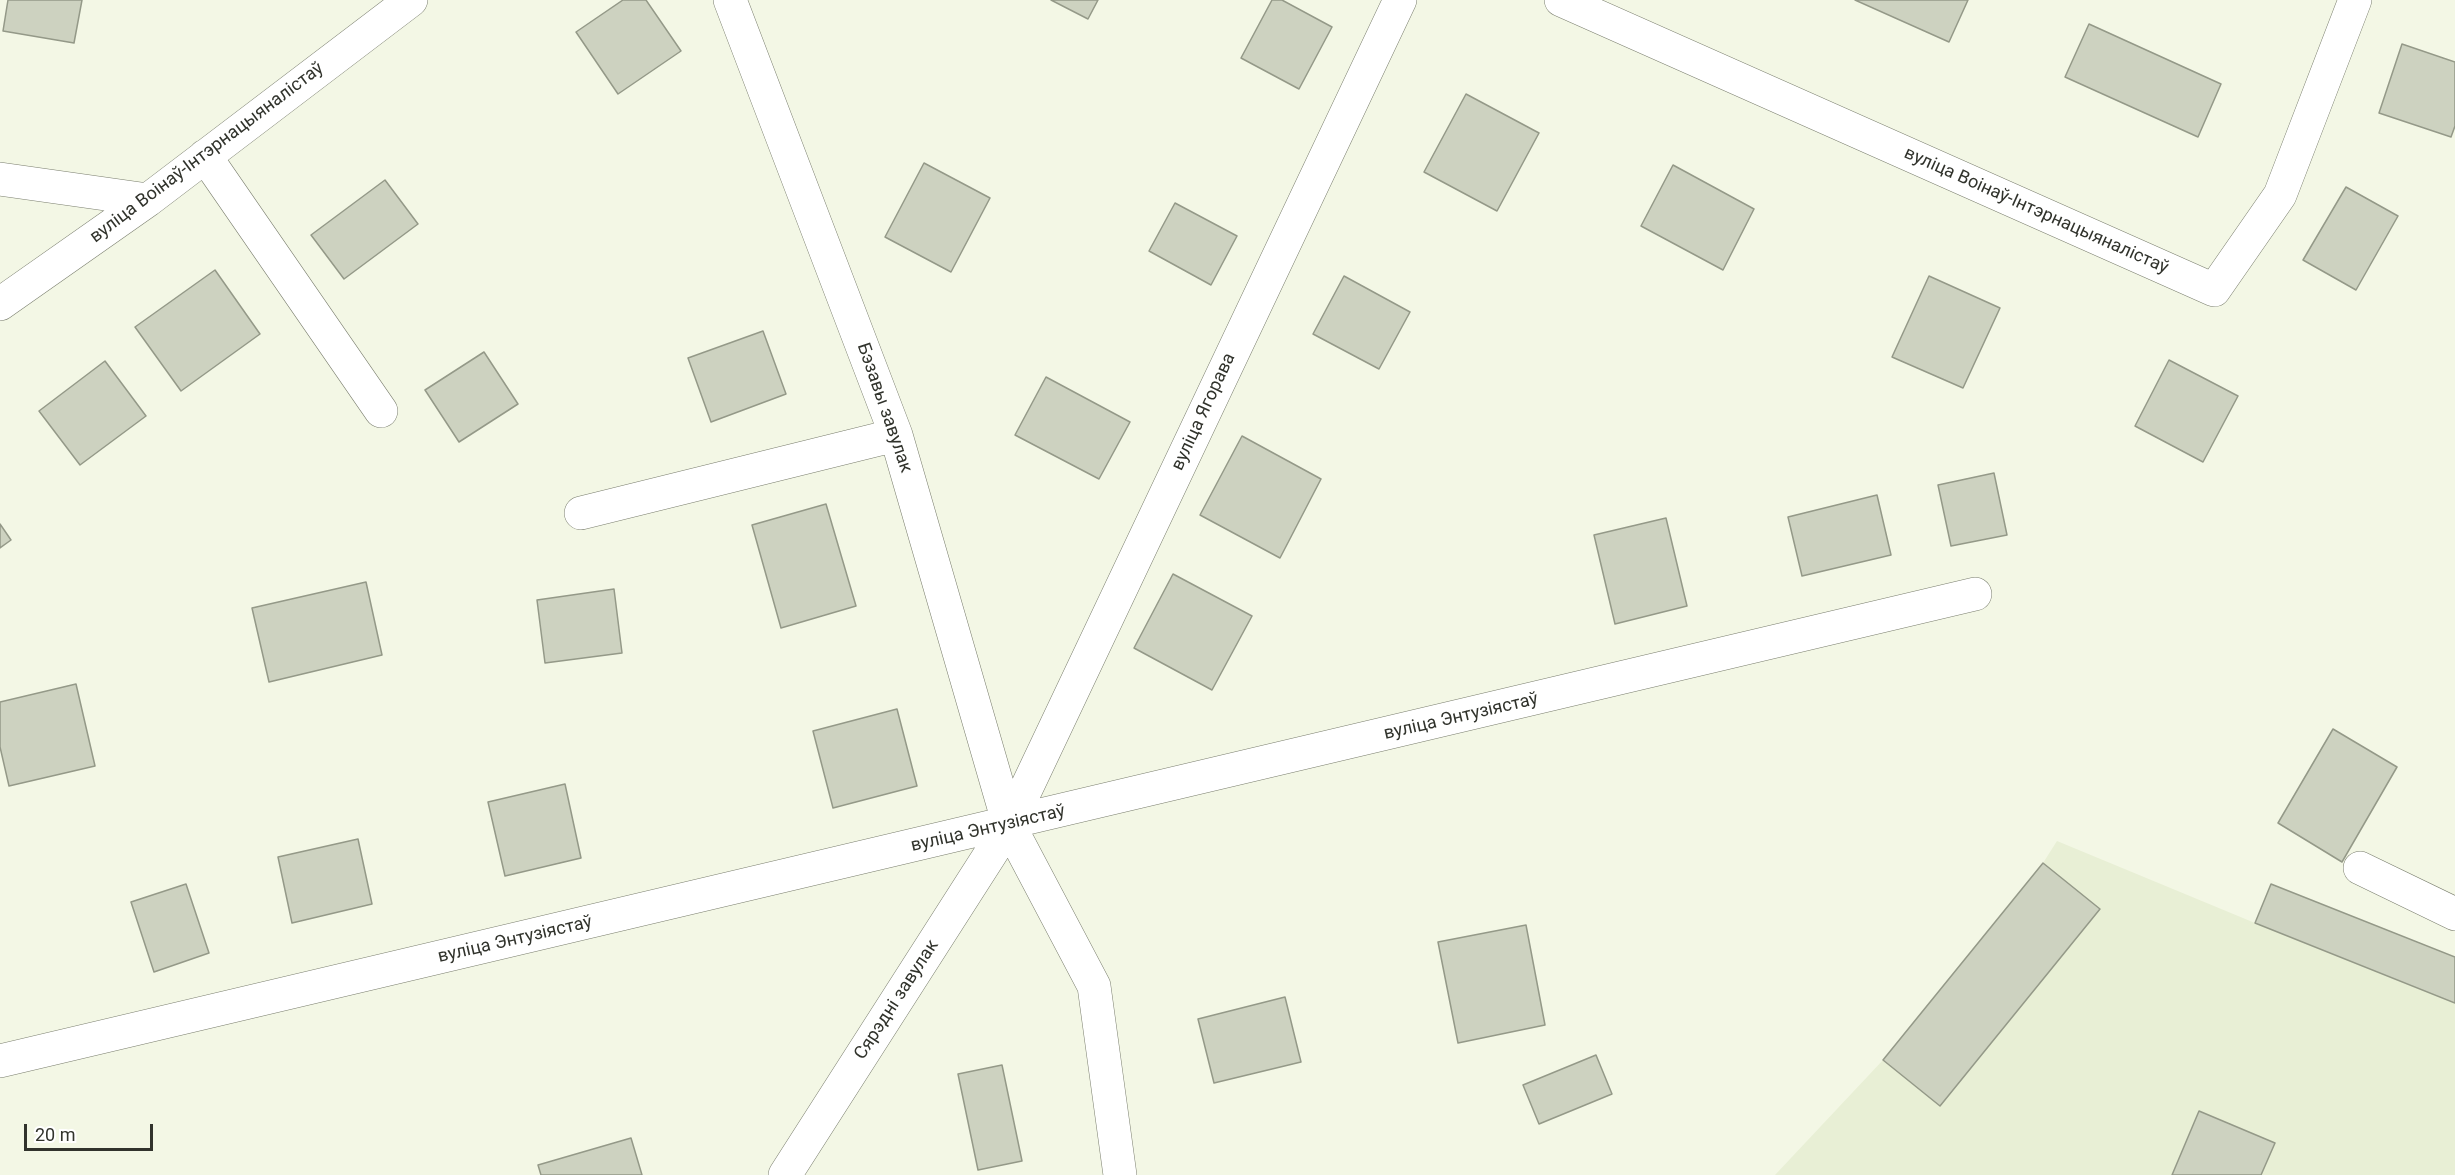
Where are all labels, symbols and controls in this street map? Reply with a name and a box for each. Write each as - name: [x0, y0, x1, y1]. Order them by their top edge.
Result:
- street label: вуліца Воінаў-Інтэрнацыяналістаў: [86, 58, 328, 248]
- street label: вуліца Воінаў-Інтэрнацыяналістаў: [1901, 143, 2171, 279]
- street label: Бэзавы завулак: [852, 340, 916, 476]
- street label: вуліца Ягорава: [1167, 350, 1241, 474]
- street label: вуліца Энтузіястаў: [1382, 689, 1540, 745]
- street label: вуліца Энтузіястаў: [909, 801, 1067, 857]
- street label: вуліца Энтузіястаў: [436, 912, 594, 968]
- street label: Сярэдні завулак: [850, 936, 944, 1064]
- scale bar: [27, 1112, 156, 1150]
- text: 20 m: [35, 1124, 75, 1145]

